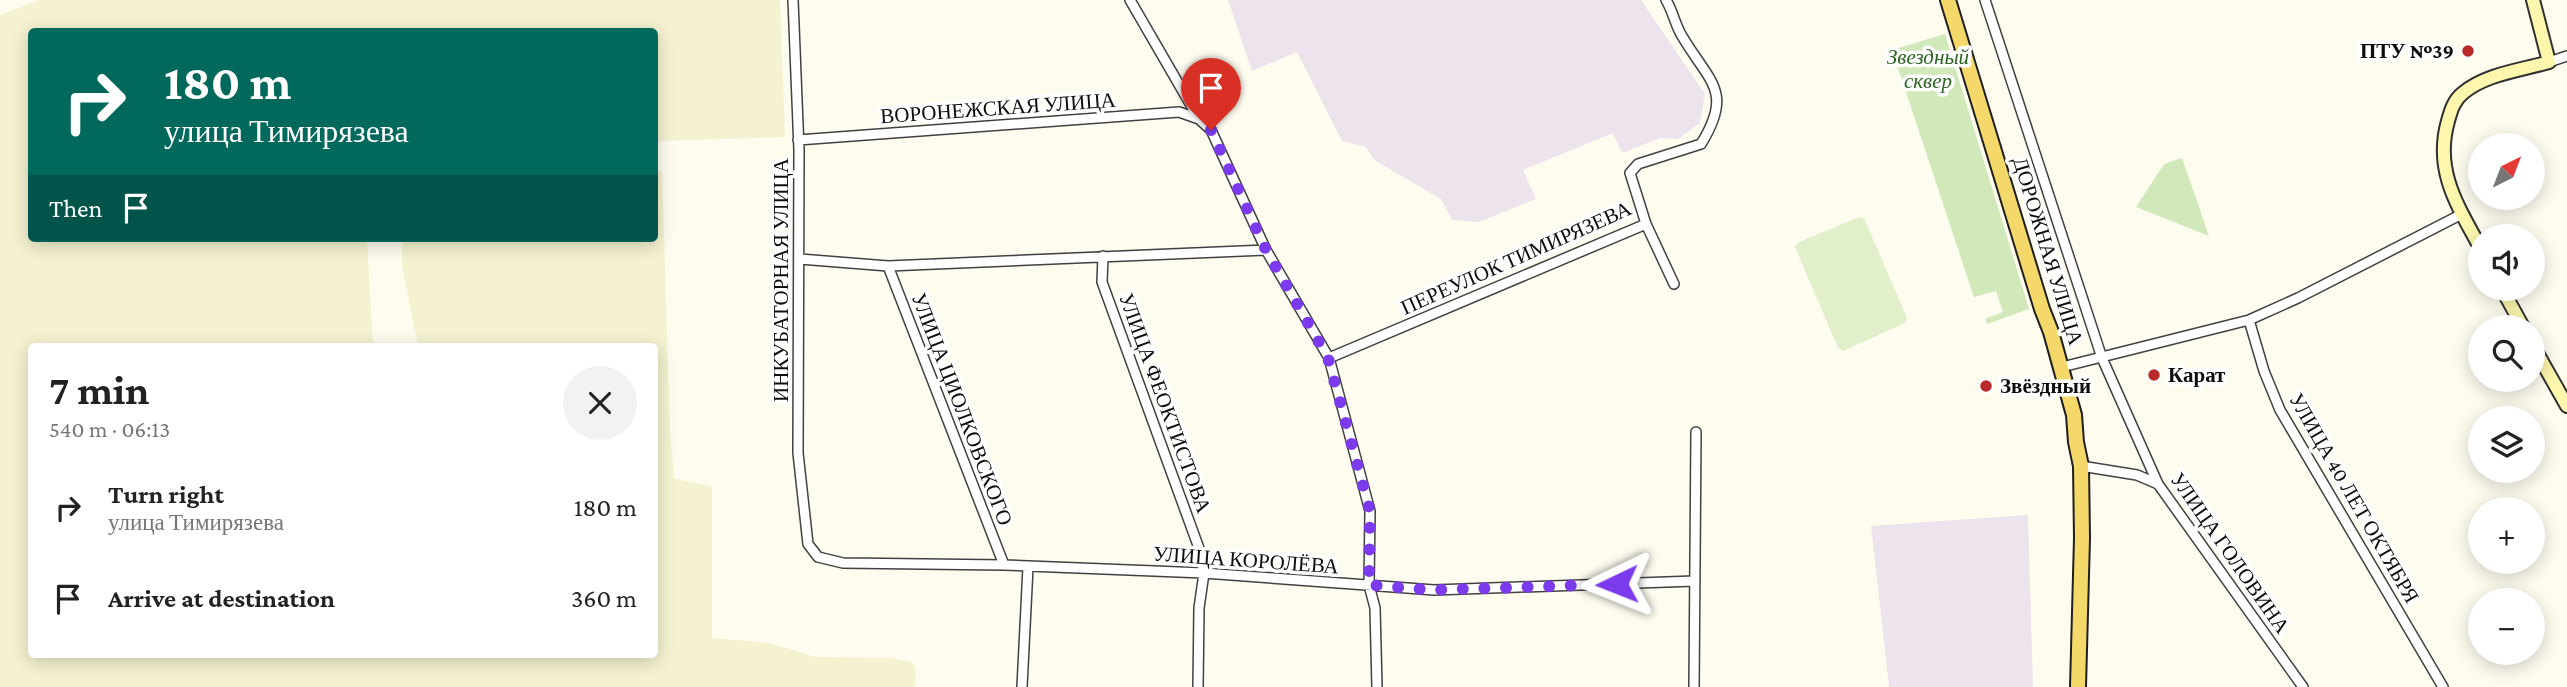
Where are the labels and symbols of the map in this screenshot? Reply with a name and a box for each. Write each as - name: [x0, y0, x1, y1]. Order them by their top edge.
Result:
- place label: ПТУ №39: [2360, 39, 2454, 63]
- marker: ПТУ №39: [2460, 43, 2476, 59]
- park label: Звездный сквер: [1887, 45, 1970, 93]
- pin: [1181, 58, 1241, 130]
- street label: ВОРОНЕЖСКАЯ УЛИЦА: [879, 88, 1117, 128]
- north arrow: [2468, 133, 2544, 210]
- street label: ДОРОЖНАЯ УЛИЦА: [2008, 154, 2088, 349]
- street label: ИНКУБАТОРНАЯ УЛИЦА: [769, 157, 793, 402]
- street label: ПЕРЕУЛОК ТИМИРЯЗЕВА: [1397, 196, 1636, 320]
- street label: УЛИЦА ЦИОЛКОВСКОГО: [907, 289, 1017, 529]
- street label: УЛИЦА ФЕОКТИСТОВА: [1114, 290, 1216, 517]
- place label: Карат: [2168, 363, 2226, 387]
- marker: Карат: [2146, 367, 2162, 383]
- place label: Звёздный: [2000, 374, 2091, 398]
- marker: Звёздный: [1978, 378, 1994, 394]
- street label: УЛИЦА 40 ЛЕТ ОКТЯБРЯ: [2284, 389, 2424, 607]
- street label: УЛИЦА ГОЛОВИНА: [2165, 468, 2295, 639]
- street label: УЛИЦА КОРОЛЁВА: [1152, 542, 1340, 579]
- position arrow: [1580, 547, 1654, 621]

